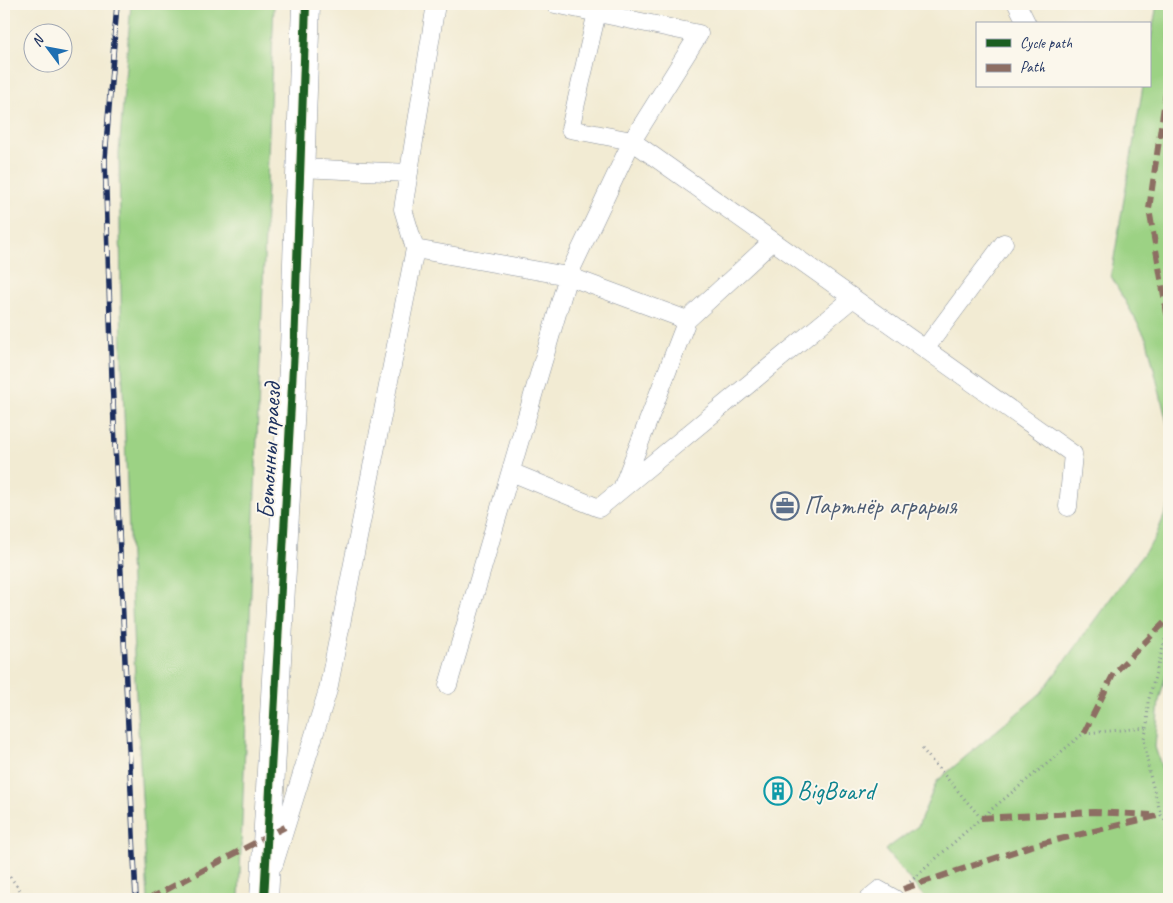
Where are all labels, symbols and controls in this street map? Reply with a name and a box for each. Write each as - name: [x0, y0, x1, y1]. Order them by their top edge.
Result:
- north arrow: [22, 22, 72, 72]
- legend: [976, 22, 1150, 88]
- text: N: [28, 31, 48, 50]
- text: Cycle path: [1020, 34, 1072, 53]
- text: Path: [1020, 58, 1046, 77]
- street label: Бетонны праезд: [249, 380, 289, 520]
- place label: Партнёр аграрыя: [804, 490, 958, 522]
- office icon: Партнёр аграрыя: [770, 491, 800, 521]
- place label: BigBoard: [797, 775, 878, 807]
- building icon: BigBoard: [763, 776, 793, 806]

